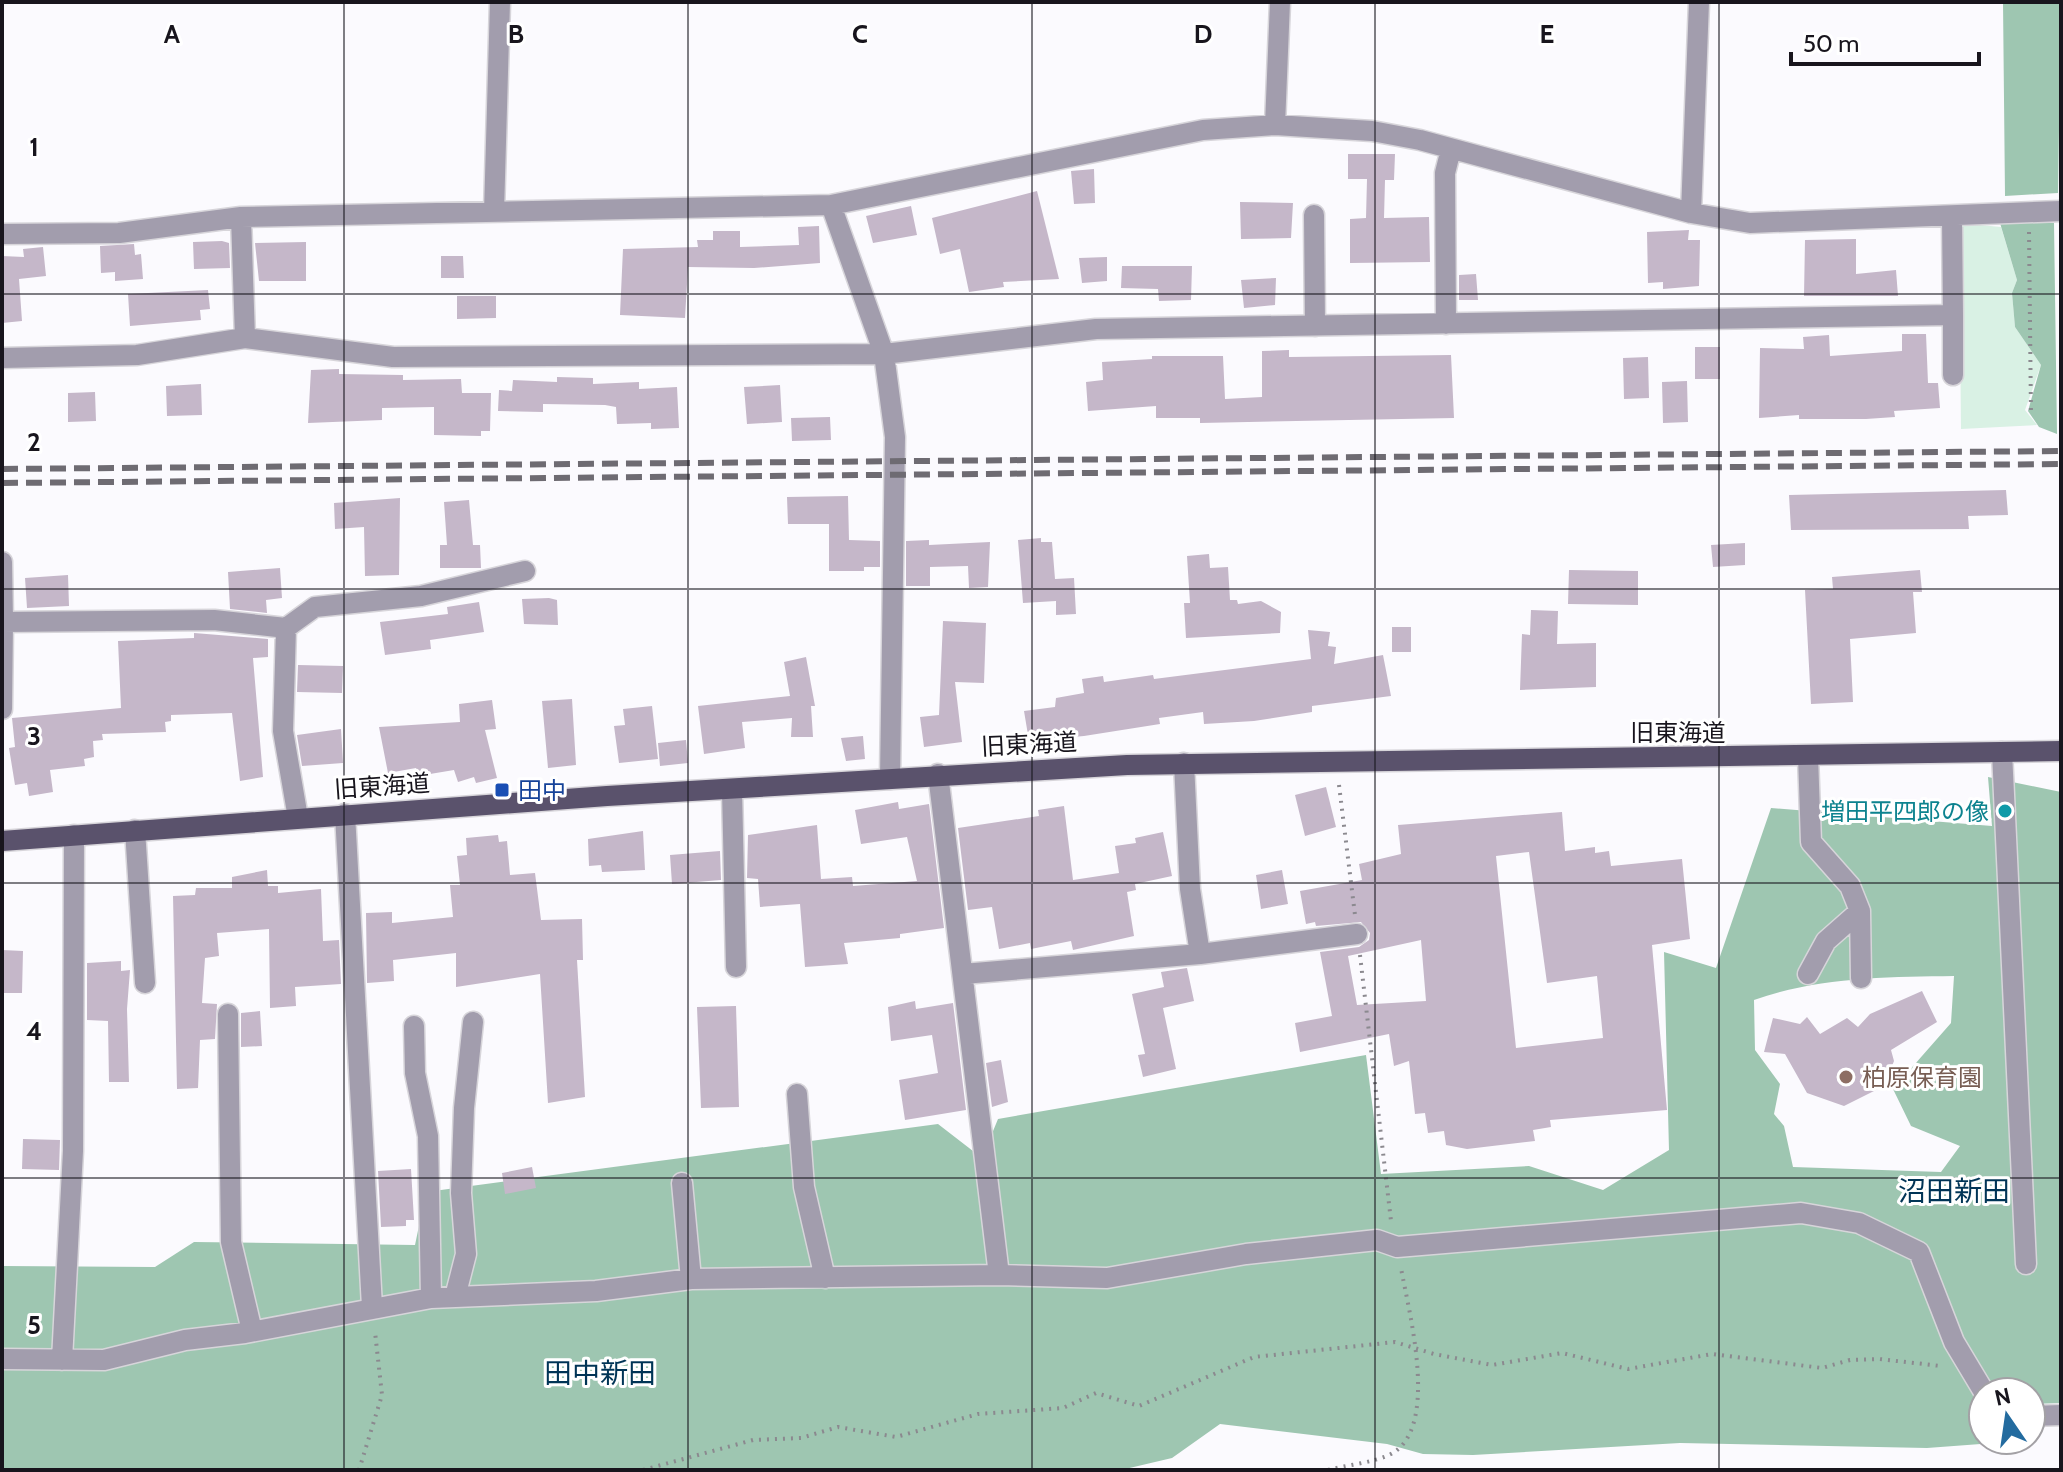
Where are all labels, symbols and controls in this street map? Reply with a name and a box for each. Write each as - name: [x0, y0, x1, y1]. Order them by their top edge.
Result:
- scale bar: [1791, 16, 1979, 66]
- text: A: [164, 18, 181, 50]
- text: B: [508, 18, 524, 50]
- text: C: [852, 18, 868, 50]
- text: D: [1194, 18, 1212, 50]
- text: E: [1540, 18, 1554, 50]
- text: 50 m: [1803, 29, 1859, 58]
- text: 1: [29, 131, 39, 163]
- text: 2: [27, 426, 41, 458]
- street label: 旧東海道: [1630, 718, 1726, 747]
- text: 3: [27, 720, 41, 752]
- street label: 旧東海道: [980, 727, 1078, 761]
- street label: 旧東海道: [333, 768, 431, 804]
- place label: 田中: [518, 776, 566, 805]
- marker: 田中: [493, 781, 511, 799]
- place label: 増田平四郎の像: [1821, 797, 1989, 826]
- marker: 増田平四郎の像: [1996, 802, 2014, 820]
- text: 4: [26, 1015, 42, 1047]
- place label: 柏原保育園: [1862, 1063, 1982, 1092]
- marker: 柏原保育園: [1837, 1068, 1855, 1086]
- district label: 沼田新田: [1898, 1174, 2010, 1208]
- text: 5: [27, 1309, 41, 1341]
- district label: 田中新田: [544, 1356, 656, 1390]
- north arrow: [1967, 1376, 2047, 1456]
- text: N: [1992, 1382, 2013, 1412]

